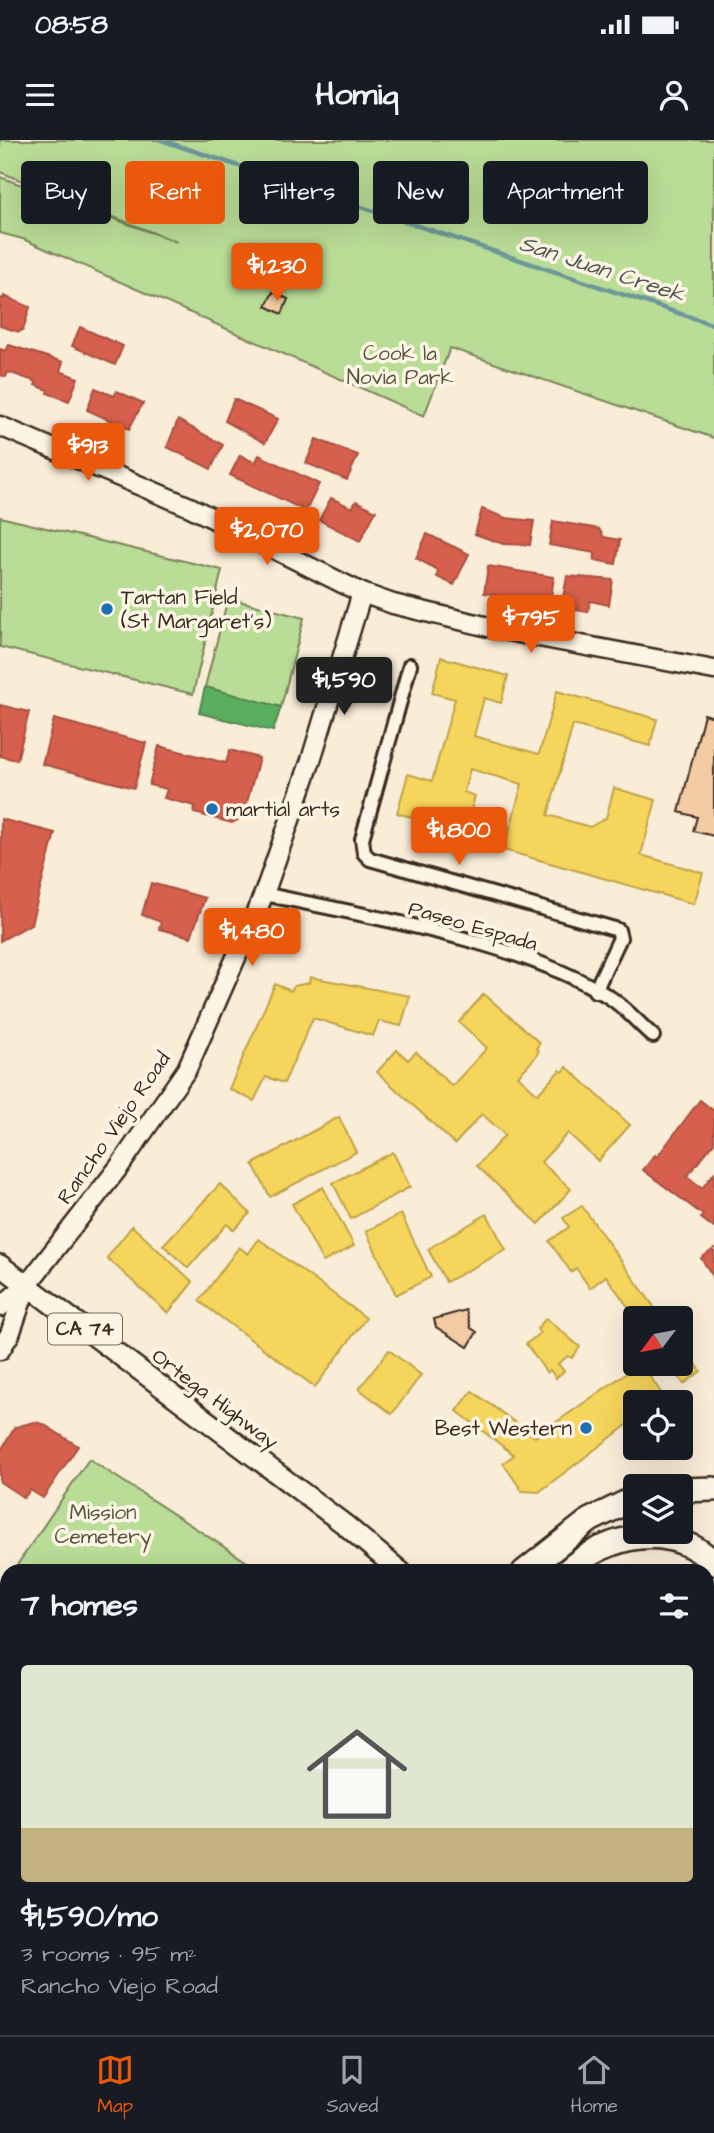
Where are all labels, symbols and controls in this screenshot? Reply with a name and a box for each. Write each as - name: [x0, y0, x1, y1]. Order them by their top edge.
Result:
- text: 08:58: [35, 7, 108, 43]
- text: Homiq: [315, 72, 399, 117]
- icon: menu: [21, 76, 59, 114]
- icon: person: [655, 76, 693, 114]
- chip: Buy: [21, 161, 111, 224]
- chip: Rent: [125, 161, 225, 224]
- chip: Filters: [239, 161, 359, 224]
- chip: New: [373, 161, 469, 224]
- chip: Apartment: [483, 161, 648, 224]
- water label: San Juan Creek: [516, 227, 689, 311]
- pin: $1,230: [220, 244, 334, 303]
- text: $1,230: [247, 250, 307, 282]
- park label: Cook la Novia Park: [347, 339, 453, 392]
- pin: $913: [47, 424, 129, 483]
- text: $913: [68, 430, 108, 462]
- pin: $2,070: [210, 508, 324, 567]
- text: $2,070: [230, 514, 304, 546]
- place label: Tartan Field (St Margaret's): [121, 583, 272, 638]
- pin: $795: [490, 596, 572, 655]
- marker: Tartan Field (St Margaret's): [99, 601, 115, 617]
- text: $795: [503, 602, 559, 634]
- pin: $1,590: [287, 658, 401, 717]
- text: $1,590: [312, 664, 376, 696]
- place label: martial arts: [226, 795, 340, 824]
- marker: martial arts: [204, 801, 220, 817]
- pin: $1,800: [402, 808, 516, 867]
- text: $1,800: [427, 814, 491, 846]
- street label: Paseo Espada: [405, 894, 541, 959]
- pin: $1,480: [195, 908, 309, 968]
- text: $1,480: [220, 915, 284, 947]
- street label: Rancho Viejo Road: [51, 1046, 178, 1210]
- north arrow: [623, 1306, 693, 1376]
- map controls: [623, 1306, 693, 1544]
- road number: CA 74: [48, 1314, 122, 1344]
- street label: Ortega Highway: [144, 1342, 285, 1458]
- button: locate: [623, 1390, 693, 1460]
- place label: Best Western: [435, 1414, 572, 1443]
- marker: Best Western: [578, 1420, 594, 1436]
- button: layers: [623, 1474, 693, 1544]
- park label: Mission Cemetery: [55, 1498, 152, 1553]
- text: 7 homes: [21, 1585, 138, 1627]
- icon: filters: [655, 1587, 693, 1625]
- icon: home: [294, 1711, 420, 1837]
- text: $1,590/mo: [21, 1896, 158, 1938]
- text: 3 rooms · 95 m²: [21, 1938, 197, 1970]
- text: Rancho Viejo Road: [21, 1970, 218, 2002]
- tab: Map: [96, 2051, 134, 2120]
- tab: Saved: [326, 2051, 378, 2120]
- tab: Home: [571, 2051, 618, 2120]

